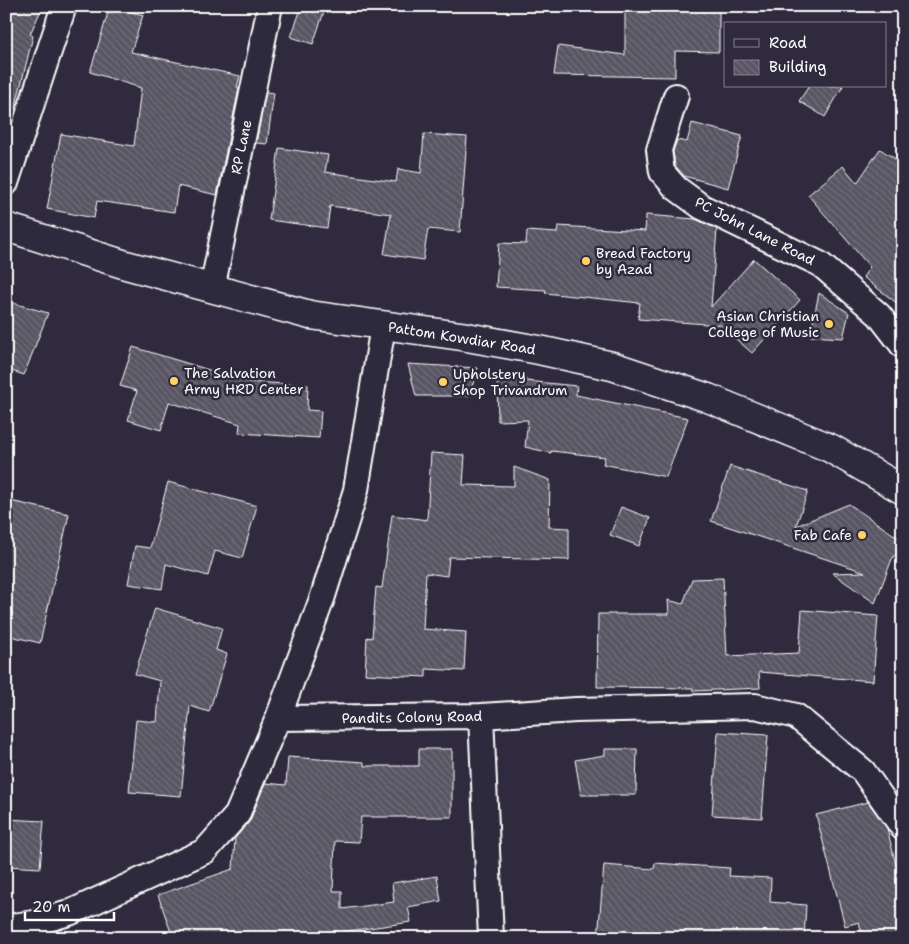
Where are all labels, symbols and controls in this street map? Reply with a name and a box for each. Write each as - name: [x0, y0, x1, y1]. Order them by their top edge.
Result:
- legend: [724, 22, 886, 88]
- text: Road: [769, 33, 807, 53]
- text: Building: [769, 57, 826, 77]
- street label: RP Lane: [226, 118, 256, 176]
- street label: PC John Lane Road: [692, 193, 818, 269]
- place label: Bread Factory by Azad: [596, 244, 691, 278]
- marker: Bread Factory by Azad: [580, 255, 592, 267]
- place label: Asian Christian College of Music: [708, 307, 819, 341]
- street label: Pattom Kowdiar Road: [387, 317, 537, 359]
- marker: Asian Christian College of Music: [823, 318, 835, 330]
- place label: The Salvation Army HRD Center: [184, 364, 304, 398]
- place label: Upholstery Shop Trivandrum: [453, 365, 567, 399]
- marker: The Salvation Army HRD Center: [168, 375, 180, 387]
- marker: Upholstery Shop Trivandrum: [437, 376, 449, 388]
- place label: Fab Cafe: [794, 526, 852, 544]
- marker: Fab Cafe: [856, 529, 868, 541]
- street label: Pandits Colony Road: [342, 707, 483, 727]
- scale bar: [25, 889, 114, 921]
- text: 20 m: [32, 897, 71, 917]

